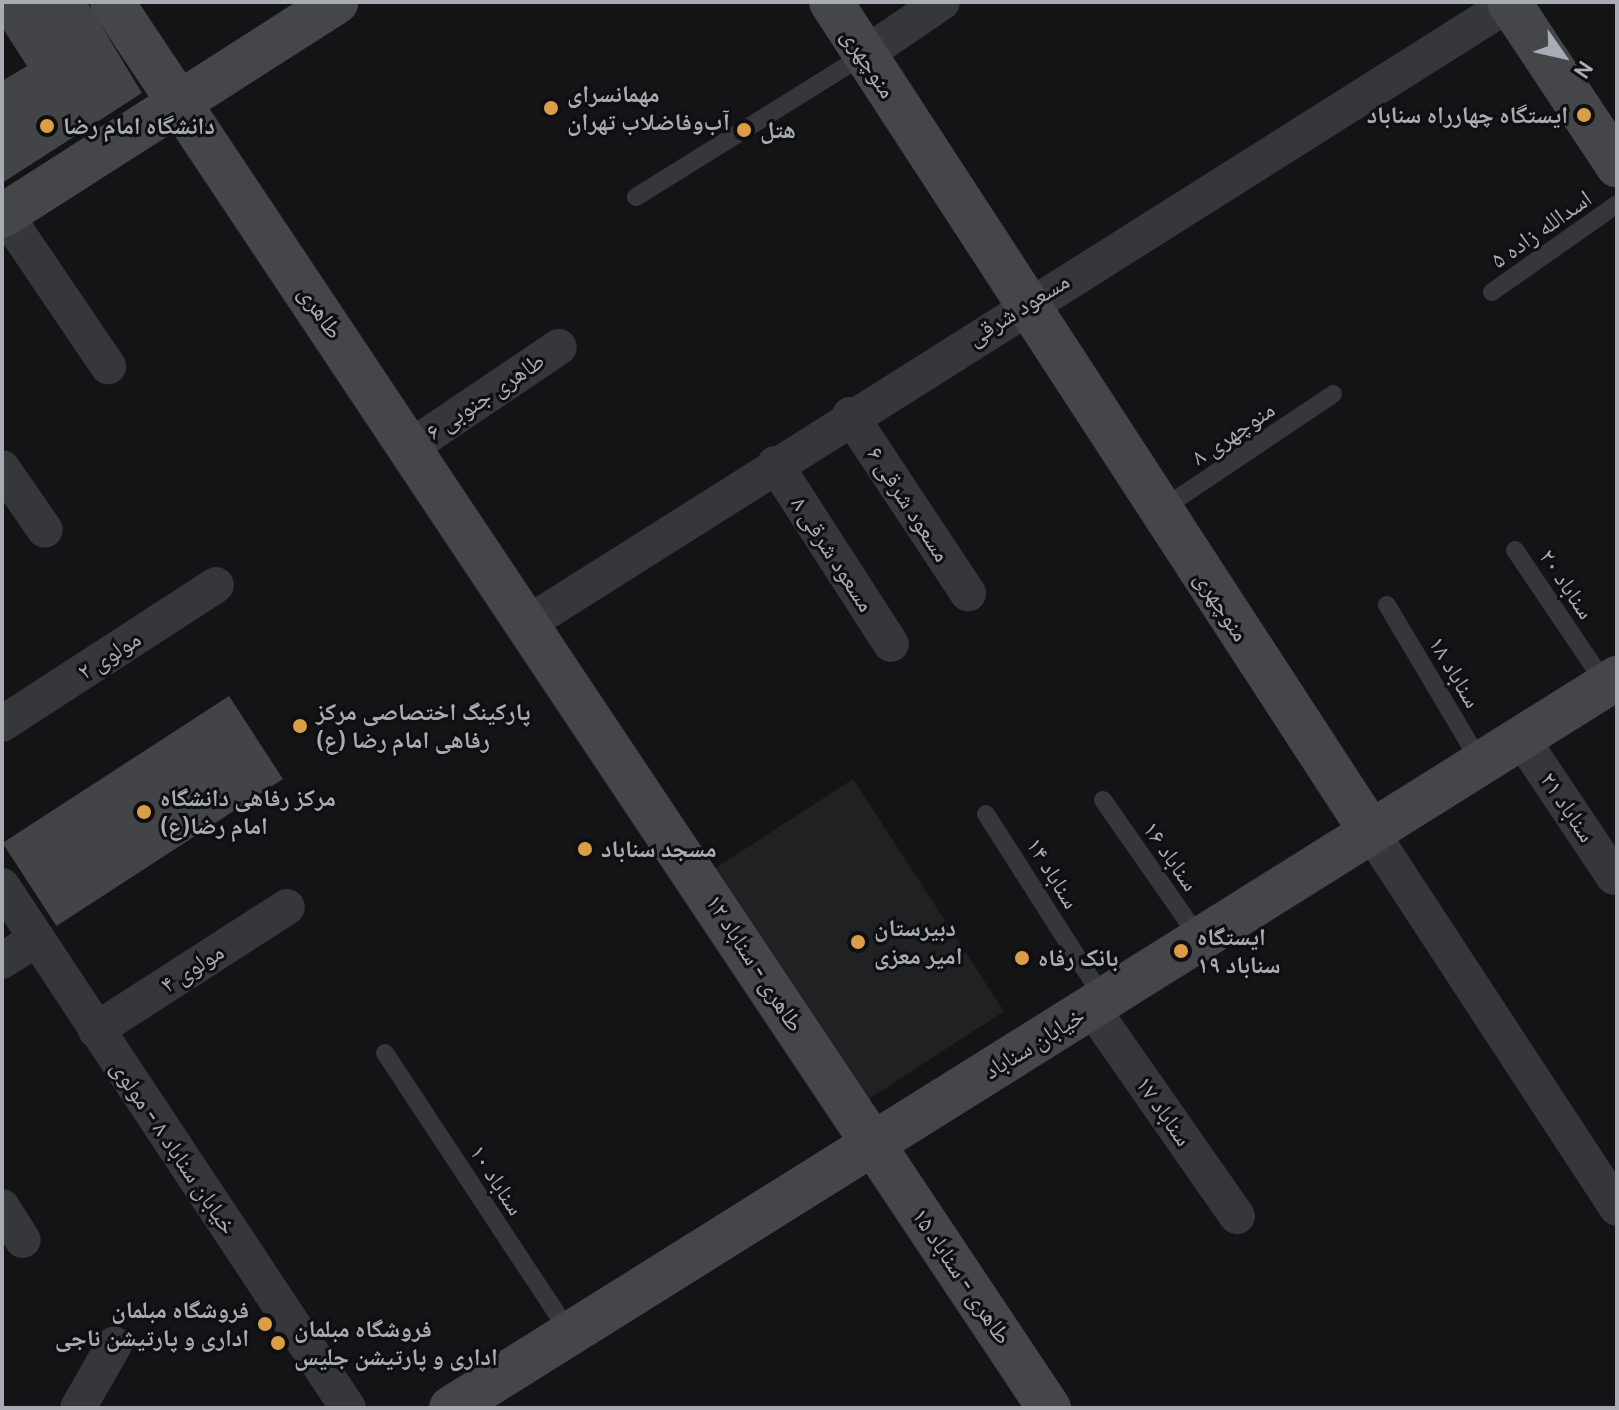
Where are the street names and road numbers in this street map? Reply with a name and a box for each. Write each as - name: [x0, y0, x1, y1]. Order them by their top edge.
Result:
- street label: منوچهری: [836, 22, 902, 104]
- street label: اسدالله زاده ۵: [1485, 184, 1597, 274]
- street label: مسعود شرقی: [961, 266, 1075, 352]
- street label: طاهری: [293, 280, 349, 344]
- street label: طاهری جنوبی ۶: [420, 346, 550, 446]
- street label: منوچهری ۸: [1186, 395, 1280, 471]
- street label: مسعود شرقی ۶: [861, 441, 957, 567]
- street label: مسعود شرقی ۸: [785, 491, 881, 617]
- street label: سناباد ۲۰: [1533, 543, 1601, 625]
- street label: منوچهری: [1189, 565, 1255, 647]
- street label: مولوی ۲: [72, 624, 146, 686]
- street label: سناباد ۱۸: [1422, 631, 1488, 713]
- street label: سناباد ۲۱: [1534, 766, 1602, 848]
- street label: سناباد ۱۶: [1137, 816, 1205, 896]
- street label: سناباد ۱۴: [1020, 832, 1086, 914]
- street label: طاهری - سناباد ۱۲: [700, 889, 810, 1037]
- street label: مولوی ۴: [155, 937, 229, 999]
- street label: خیابان سناباد: [978, 1001, 1090, 1085]
- street label: خیابان سناباد ۸ - مولوی: [105, 1054, 243, 1240]
- street label: سناباد ۱۷: [1130, 1071, 1198, 1151]
- street label: سناباد ۱۰: [464, 1139, 530, 1221]
- street label: طاهری - سناباد ۱۵: [906, 1202, 1018, 1350]

